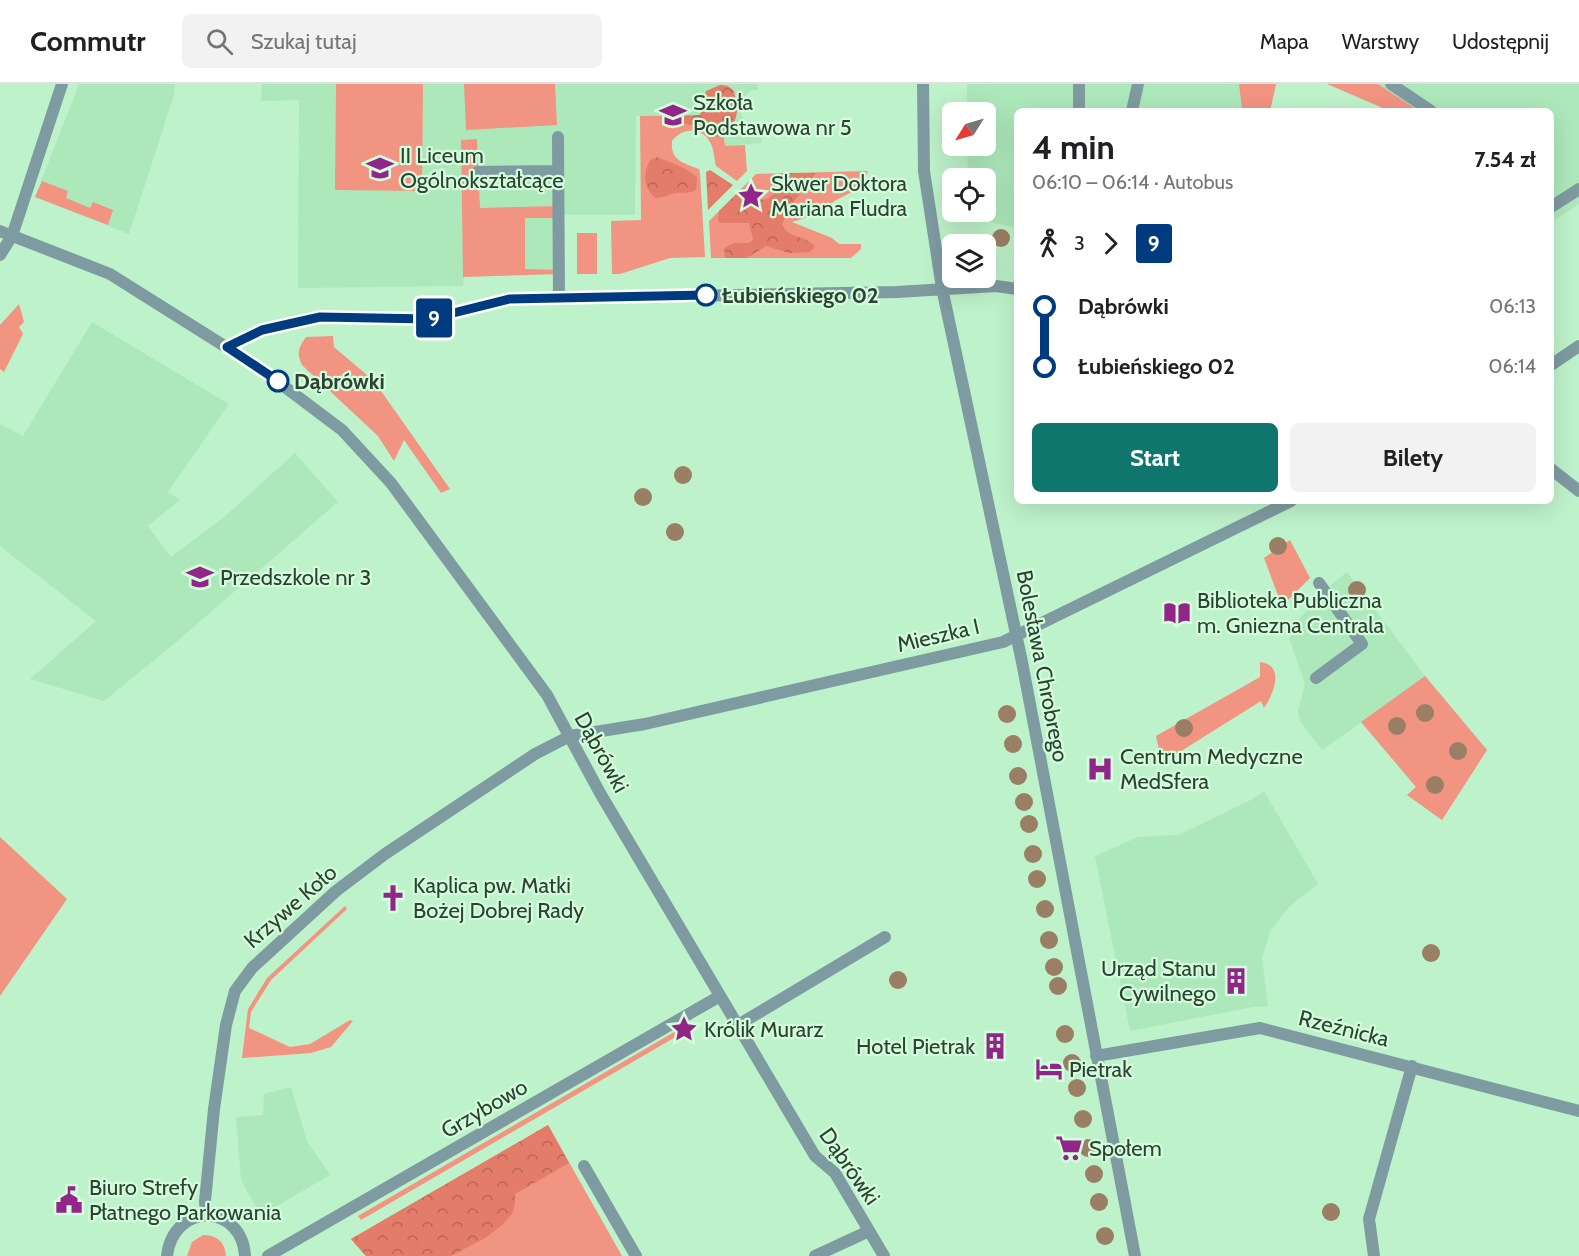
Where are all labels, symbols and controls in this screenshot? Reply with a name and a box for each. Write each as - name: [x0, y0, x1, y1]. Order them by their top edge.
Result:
- search box: [182, 14, 602, 68]
- text: Commutr: [30, 24, 146, 58]
- icon: search: [203, 25, 236, 58]
- text: Szukaj tutaj: [251, 28, 357, 55]
- text: Mapa: [1260, 29, 1309, 54]
- text: Warstwy: [1342, 29, 1419, 54]
- text: Udostępnij: [1452, 29, 1549, 54]
- place label: Szkoła Podstawowa nr 5: [693, 89, 852, 141]
- school or university icon: Szkoła Podstawowa nr 5: [658, 100, 688, 130]
- north arrow: [942, 102, 996, 156]
- map controls: [942, 102, 996, 288]
- text: 4 min: [1032, 127, 1115, 167]
- place label: II Liceum Ogólnokształcące: [400, 142, 564, 194]
- text: 7.54 zł: [1474, 146, 1536, 173]
- school or university icon: II Liceum Ogólnokształcące: [365, 153, 395, 183]
- button: locate: [942, 168, 996, 222]
- place label: Skwer Doktora Mariana Fludra: [771, 170, 908, 222]
- text: 06:10 – 06:14 · Autobus: [1032, 170, 1233, 194]
- place icon: Skwer Doktora Mariana Fludra: [736, 181, 766, 211]
- icon: walk: [1032, 227, 1065, 260]
- icon: forward: [1094, 227, 1127, 260]
- text: 3: [1074, 231, 1085, 255]
- text: 9: [1148, 231, 1160, 256]
- button: layers: [942, 234, 996, 288]
- place label: Łubieńskiego 02: [722, 282, 879, 309]
- marker: Łubieńskiego 02: [695, 284, 717, 306]
- text: Dąbrówki: [1078, 293, 1169, 320]
- text: 06:13: [1489, 294, 1536, 318]
- line badge: 9: [414, 298, 454, 338]
- text: 9: [428, 306, 440, 331]
- text: Łubieńskiego 02: [1078, 353, 1235, 380]
- text: 06:14: [1488, 354, 1536, 378]
- place label: Dąbrówki: [294, 368, 385, 395]
- marker: Dąbrówki: [267, 370, 289, 392]
- button: Start: [1032, 423, 1278, 492]
- button: Bilety: [1290, 423, 1536, 492]
- school or university icon: Przedszkole nr 3: [185, 562, 215, 592]
- place label: Przedszkole nr 3: [220, 564, 371, 591]
- street label: Bolesława Chrobrego: [1011, 568, 1074, 764]
- place label: Biblioteka Publiczna m. Gniezna Centrala: [1197, 587, 1384, 639]
- library icon: Biblioteka Publiczna m. Gniezna Centrala: [1162, 598, 1192, 628]
- street label: Mieszka I: [894, 613, 982, 658]
- street label: Dąbrówki: [568, 707, 635, 797]
- place label: Centrum Medyczne MedSfera: [1120, 743, 1303, 795]
- hospital icon: Centrum Medyczne MedSfera: [1085, 754, 1115, 784]
- street label: Krzywe Koło: [238, 859, 342, 954]
- place label: Kaplica pw. Matki Bożej Dobrej Rady: [413, 872, 584, 924]
- church icon: Kaplica pw. Matki Bożej Dobrej Rady: [378, 883, 408, 913]
- place label: Urząd Stanu Cywilnego: [1101, 955, 1216, 1007]
- building icon: Urząd Stanu Cywilnego: [1221, 966, 1251, 996]
- street label: Rzeźnicka: [1296, 1004, 1392, 1053]
- place icon: Królik Murarz: [669, 1014, 699, 1044]
- place label: Królik Murarz: [704, 1016, 824, 1043]
- building icon: Hotel Pietrak: [980, 1031, 1010, 1061]
- place label: Hotel Pietrak: [856, 1033, 975, 1060]
- hotel icon: Pietrak: [1034, 1054, 1064, 1084]
- place label: Pietrak: [1069, 1056, 1132, 1083]
- street label: Grzybowo: [436, 1073, 532, 1144]
- street label: Dąbrówki: [813, 1123, 886, 1210]
- supermarket icon: Społem: [1054, 1133, 1084, 1163]
- place label: Społem: [1089, 1135, 1162, 1162]
- place label: Biuro Strefy Płatnego Parkowania: [89, 1174, 282, 1226]
- public building icon: Biuro Strefy Płatnego Parkowania: [54, 1185, 84, 1215]

